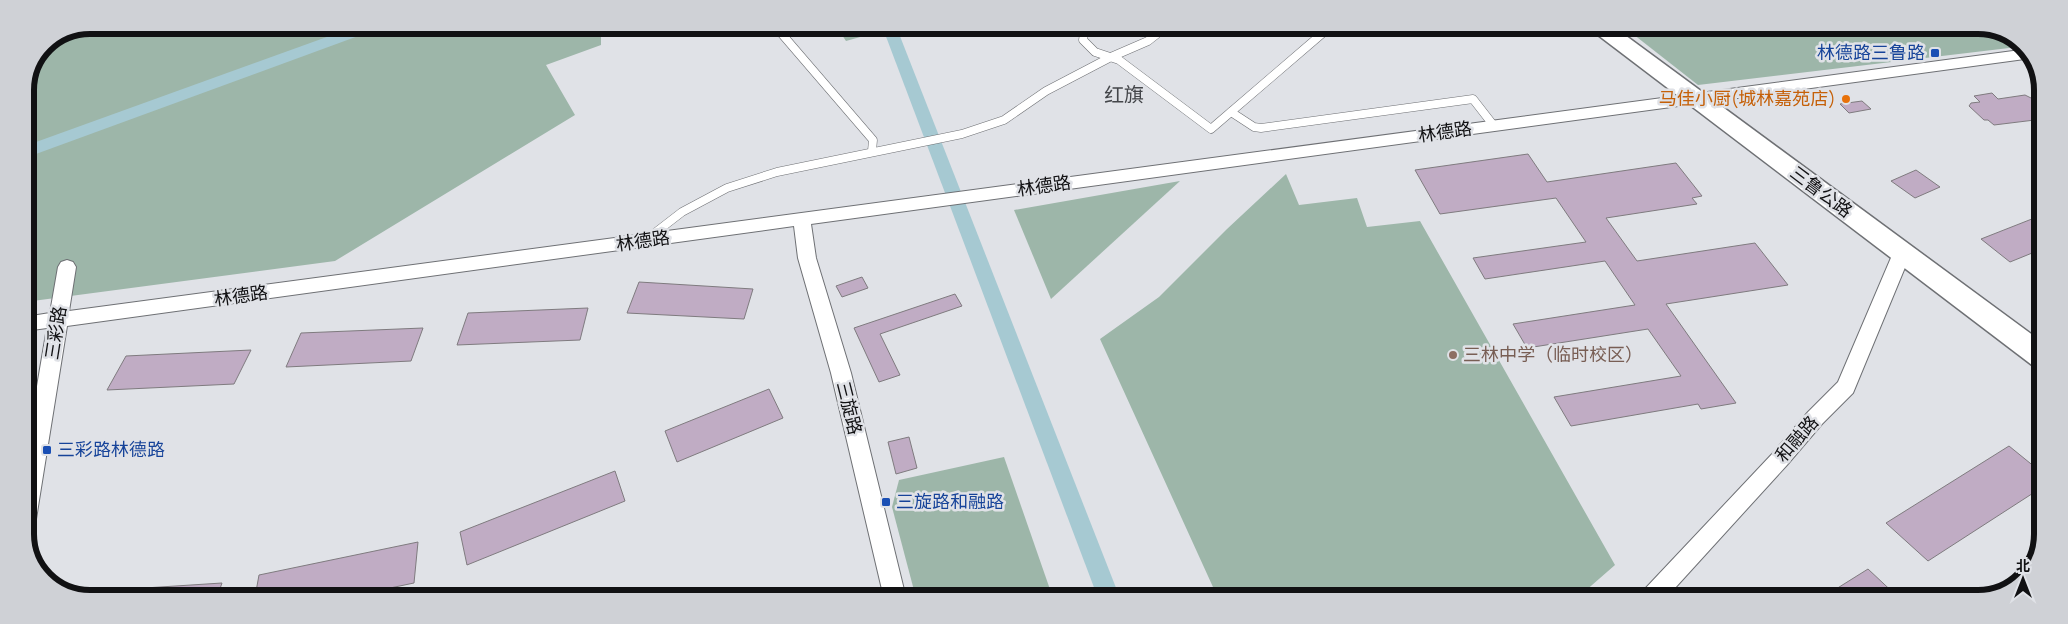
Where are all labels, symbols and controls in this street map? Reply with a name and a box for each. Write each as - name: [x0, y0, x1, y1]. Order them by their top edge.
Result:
- place label: 林德路三鲁路: [1817, 40, 1925, 64]
- marker: 林德路三鲁路: [1929, 47, 1941, 59]
- district label: 红旗: [1104, 81, 1144, 108]
- place label: 马佳小厨(城林嘉苑店): [1659, 86, 1836, 110]
- marker: 马佳小厨(城林嘉苑店): [1840, 93, 1852, 105]
- street label: 林德路: [1416, 115, 1473, 147]
- street label: 三鲁公路: [1786, 160, 1858, 222]
- street label: 林德路: [1015, 169, 1072, 201]
- street label: 林德路: [614, 224, 671, 256]
- street label: 林德路: [212, 279, 269, 311]
- street label: 三彩路: [39, 304, 71, 361]
- place label: 三林中学（临时校区）: [1463, 342, 1643, 366]
- marker: 三林中学（临时校区）: [1447, 349, 1459, 361]
- street label: 三旋路: [832, 379, 868, 437]
- street label: 和融路: [1769, 410, 1823, 467]
- place label: 三彩路林德路: [57, 437, 165, 461]
- marker: 三彩路林德路: [41, 444, 53, 456]
- place label: 三旋路和融路: [896, 489, 1004, 513]
- marker: 三旋路和融路: [880, 496, 892, 508]
- north arrow: [1998, 554, 2048, 604]
- text: 北: [2016, 556, 2030, 575]

